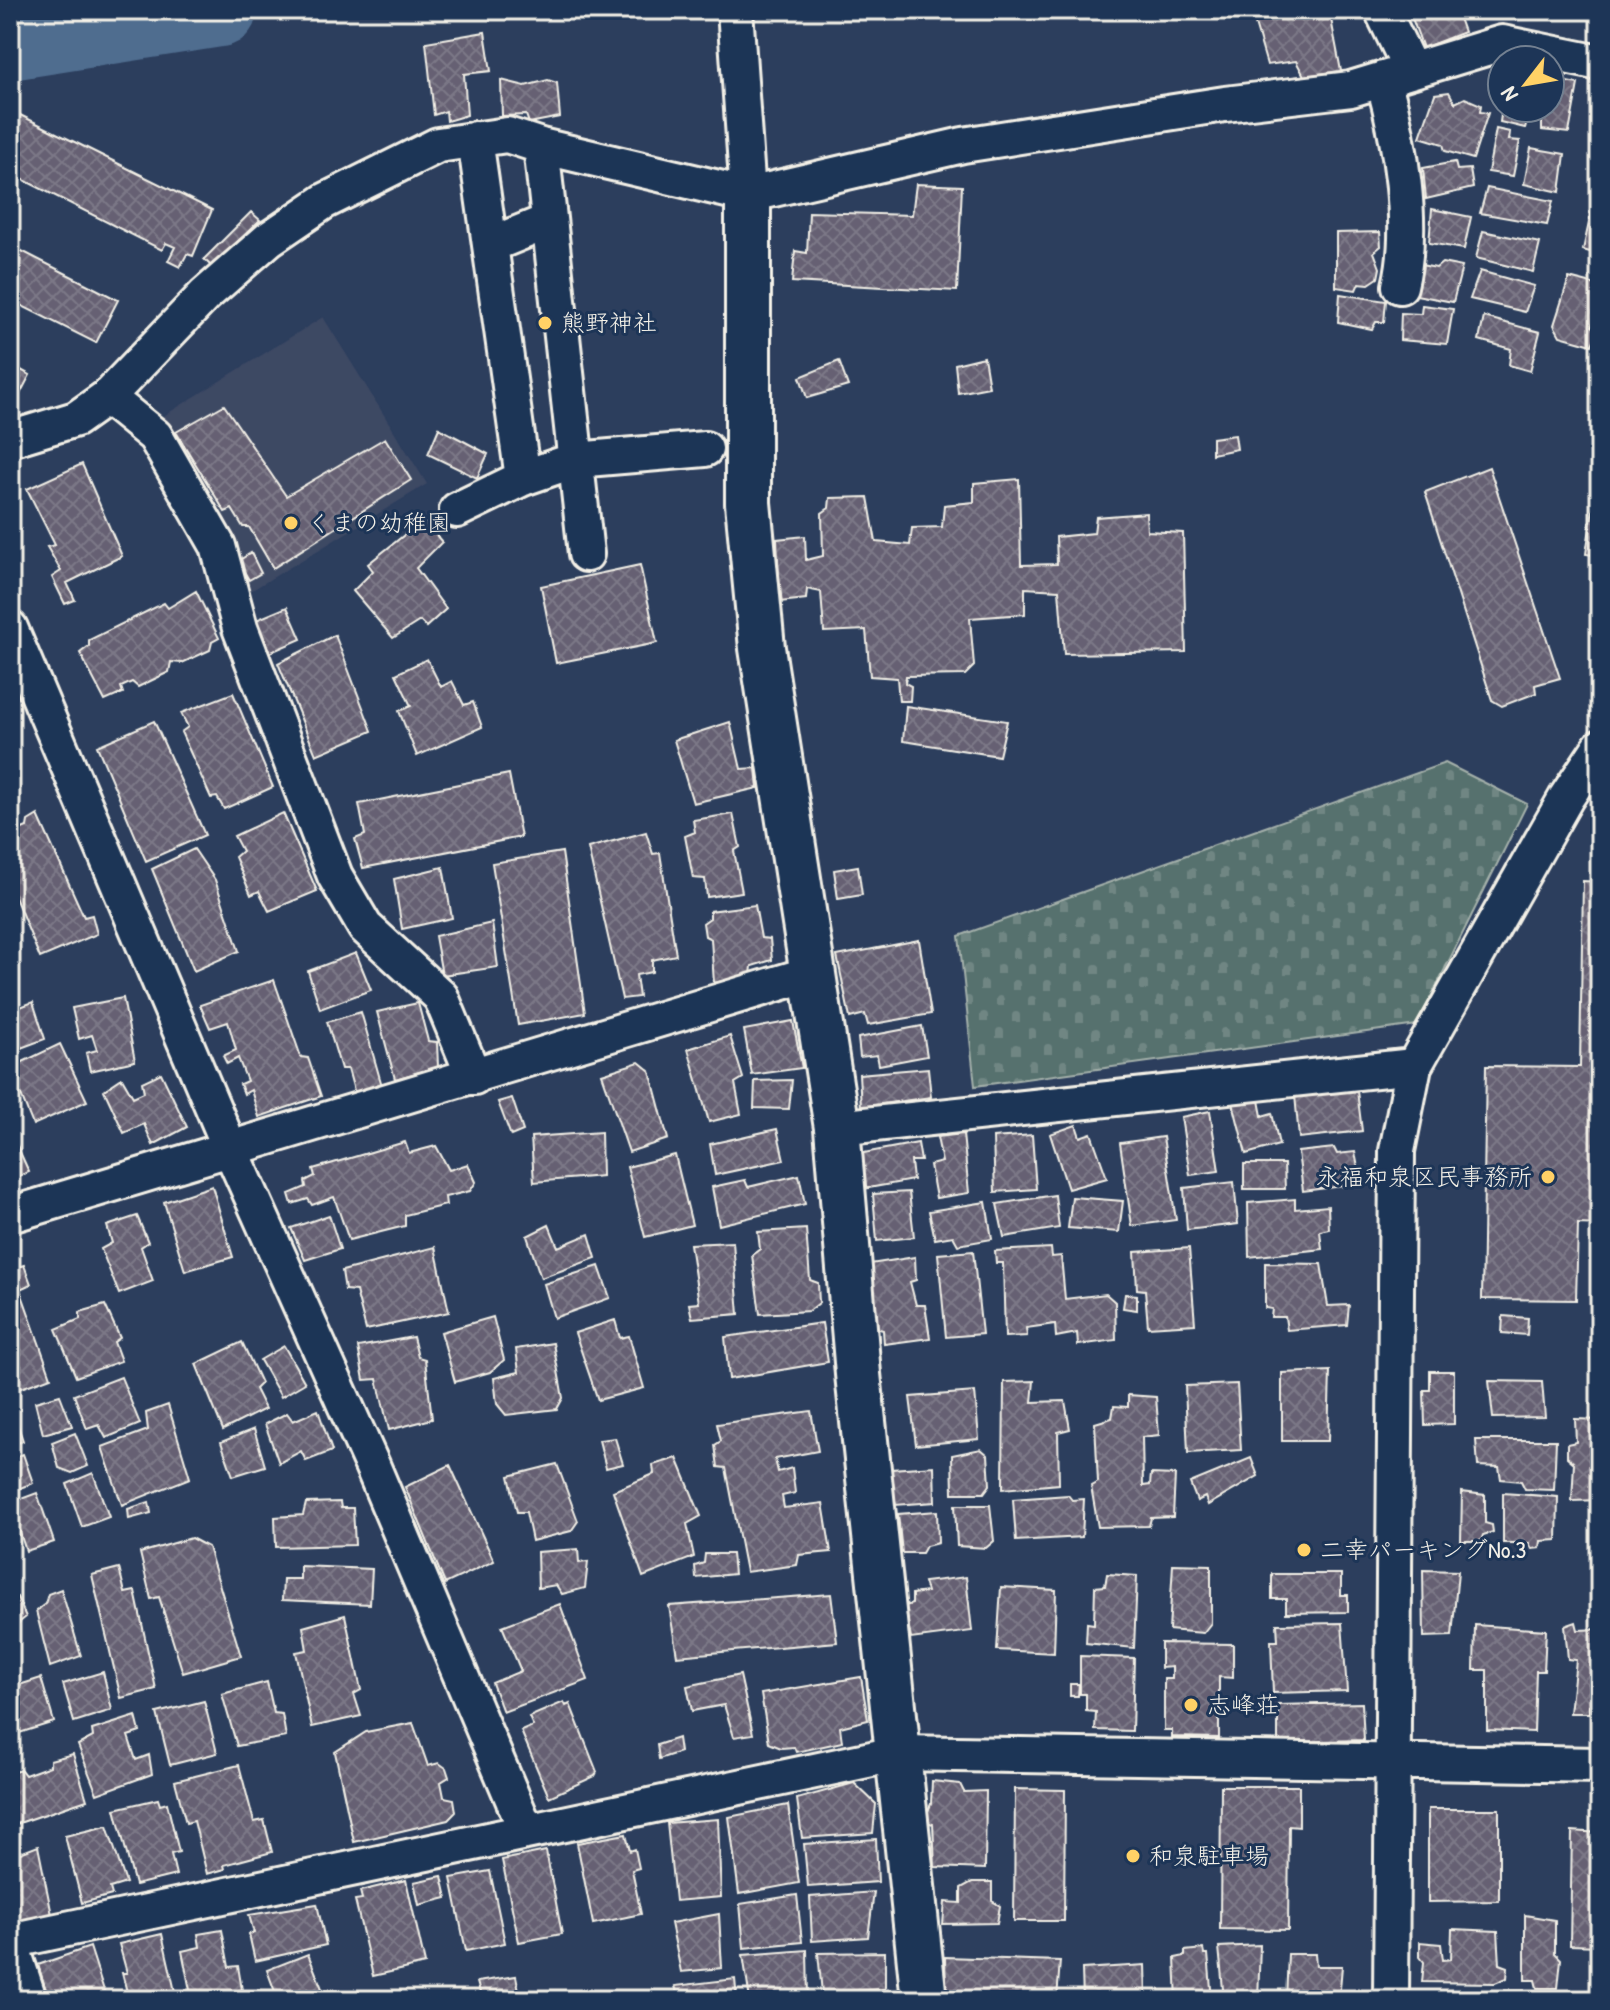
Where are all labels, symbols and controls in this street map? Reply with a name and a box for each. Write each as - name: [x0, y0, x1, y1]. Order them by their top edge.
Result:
- north arrow: [1486, 44, 1566, 124]
- text: N: [1493, 81, 1525, 107]
- place label: 熊野神社: [561, 306, 657, 338]
- marker: 熊野神社: [536, 314, 554, 332]
- place label: くまの幼稚園: [307, 506, 451, 538]
- marker: くまの幼稚園: [282, 514, 300, 532]
- place label: 永福和泉区民事務所: [1316, 1160, 1532, 1192]
- marker: 永福和泉区民事務所: [1539, 1168, 1557, 1186]
- place label: 二幸パーキングNo.3: [1320, 1533, 1526, 1565]
- marker: 二幸パーキングNo.3: [1295, 1541, 1313, 1559]
- place label: 志峰荘: [1207, 1688, 1279, 1720]
- marker: 志峰荘: [1182, 1696, 1200, 1714]
- place label: 和泉駐車場: [1149, 1839, 1269, 1871]
- marker: 和泉駐車場: [1124, 1847, 1142, 1865]

